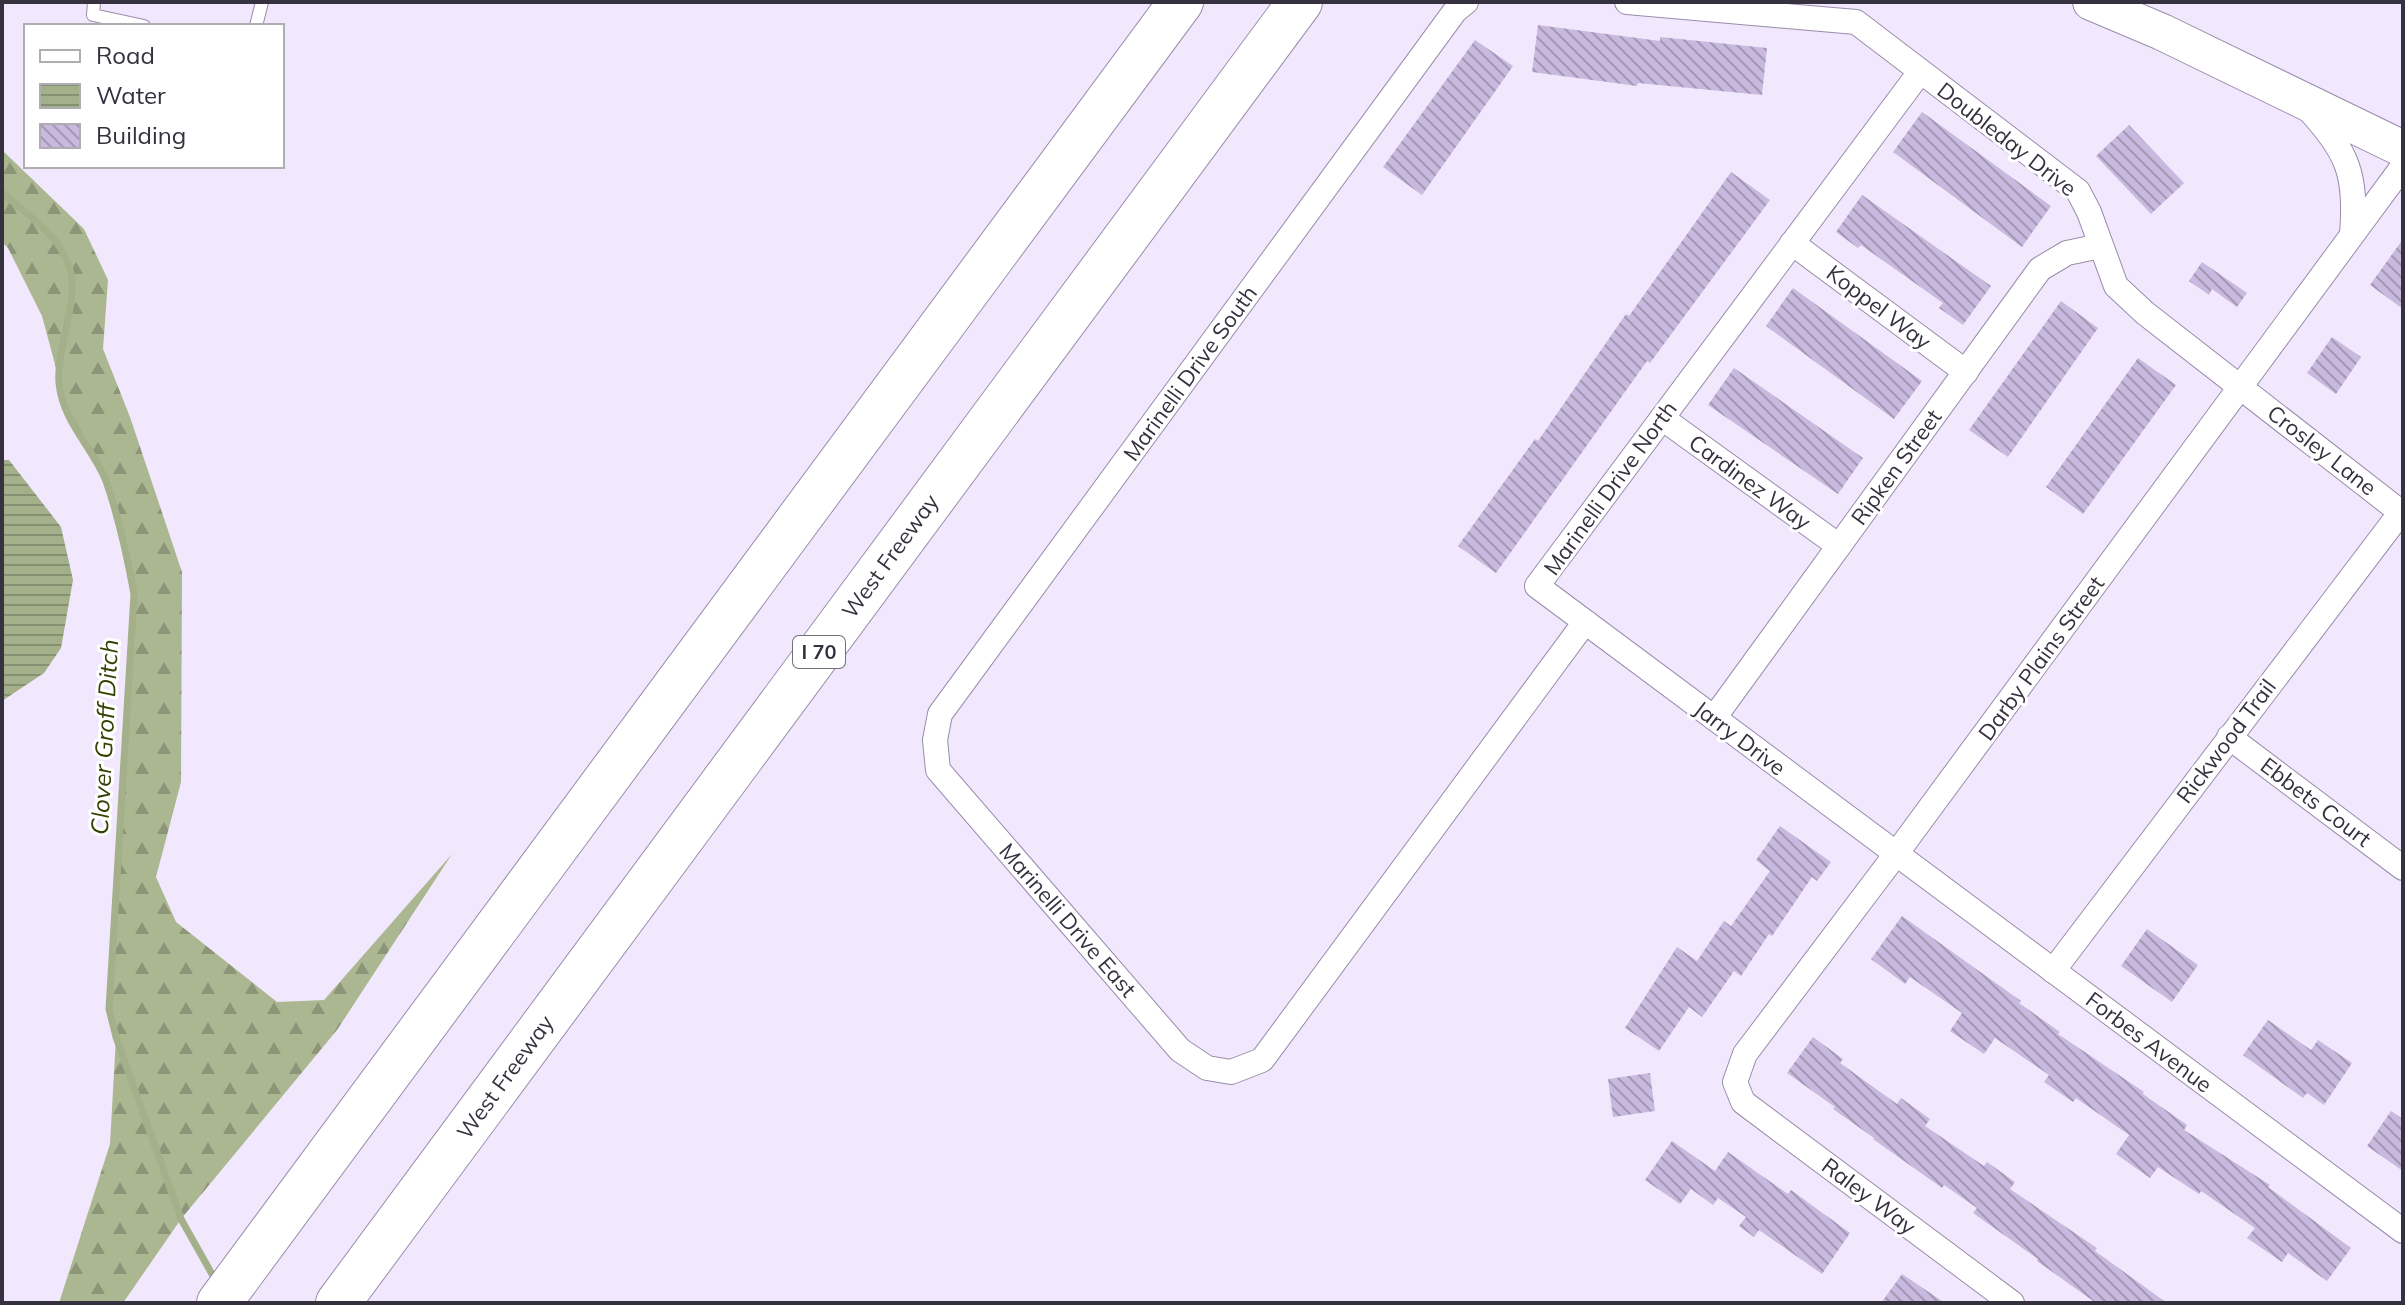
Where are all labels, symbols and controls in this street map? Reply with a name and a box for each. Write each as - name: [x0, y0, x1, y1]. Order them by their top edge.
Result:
- legend: [24, 24, 284, 168]
- text: Road: [96, 40, 155, 70]
- street label: Doubleday Drive: [1932, 76, 2082, 202]
- text: Water: [96, 80, 166, 110]
- text: Building: [96, 120, 186, 150]
- street label: Koppel Way: [1821, 259, 1937, 356]
- street label: Marinelli Drive South: [1117, 280, 1263, 466]
- street label: Marinelli Drive North: [1537, 395, 1683, 581]
- street label: Crosley Lane: [2262, 399, 2382, 501]
- street label: Ripken Street: [1845, 403, 1948, 530]
- street label: Cardinez Way: [1683, 428, 1817, 536]
- street label: West Freeway: [836, 488, 945, 624]
- street label: Darby Plains Street: [1972, 570, 2110, 746]
- road number: I 70: [793, 636, 845, 668]
- water label: Clover Groff Ditch: [84, 638, 124, 836]
- street label: Rickwood Trail: [2170, 673, 2282, 809]
- street label: Jarry Drive: [1689, 694, 1791, 782]
- street label: Ebbets Court: [2255, 751, 2377, 853]
- street label: Marinelli Drive East: [993, 837, 1143, 1003]
- street label: Forbes Avenue: [2080, 985, 2218, 1099]
- street label: West Freeway: [451, 1009, 560, 1145]
- street label: Raley Way: [1816, 1151, 1922, 1241]

